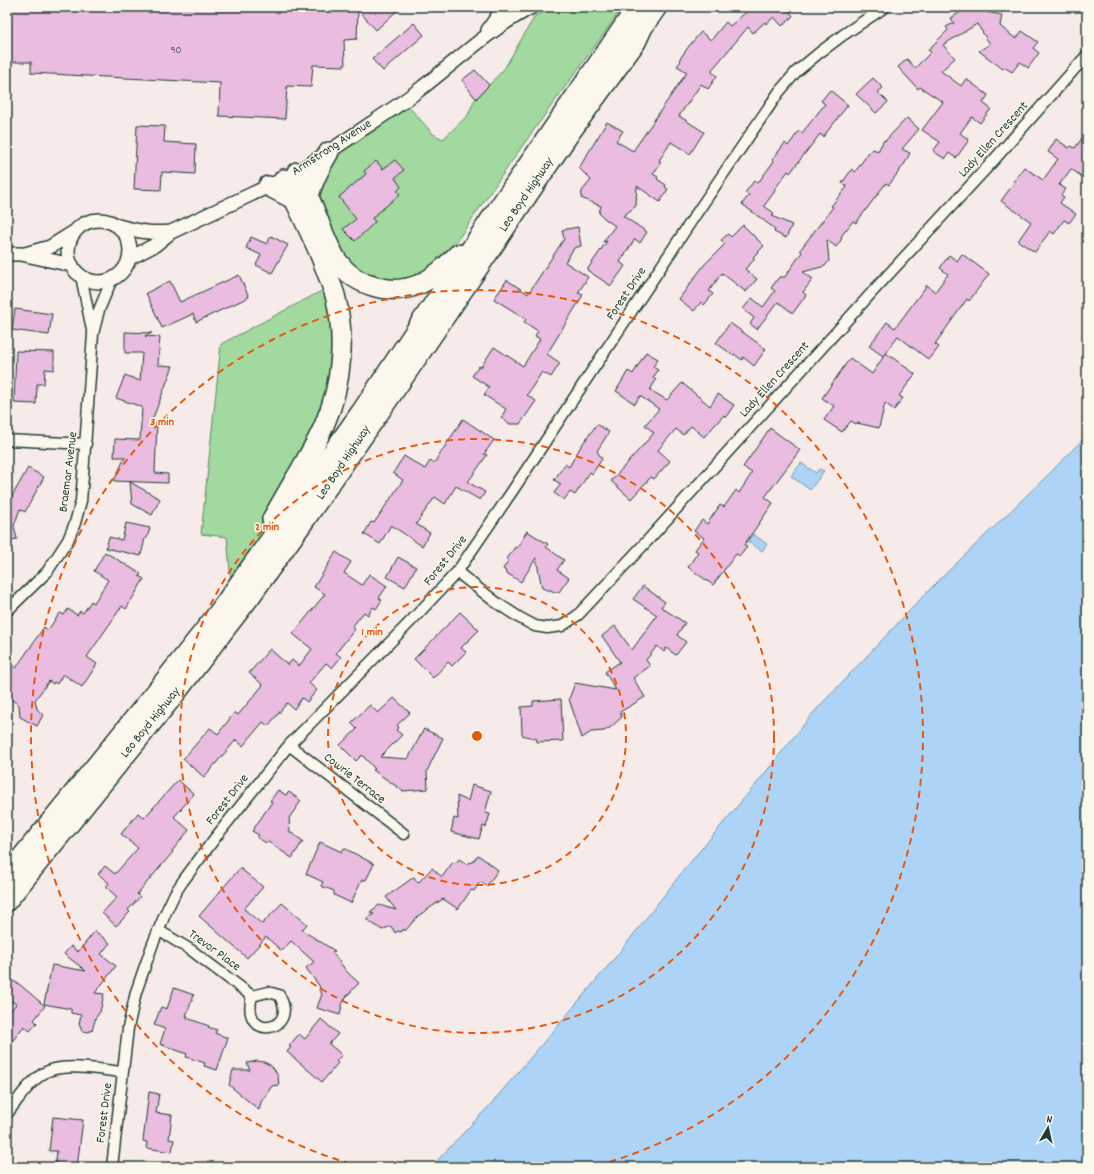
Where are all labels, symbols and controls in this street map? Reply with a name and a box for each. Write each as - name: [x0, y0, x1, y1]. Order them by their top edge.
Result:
- house number: 90: [170, 43, 182, 59]
- street label: Lady Ellen Crescent: [955, 98, 1034, 182]
- street label: Armstrong Avenue: [288, 115, 376, 181]
- street label: Leo Boyd Highway: [495, 153, 559, 236]
- street label: Forest Drive: [602, 263, 652, 324]
- street label: Lady Ellen Crescent: [736, 338, 815, 422]
- text: 3 min: [150, 414, 174, 431]
- street label: Leo Boyd Highway: [312, 421, 376, 504]
- street label: Braemar Avenue: [55, 430, 83, 513]
- text: 2 min: [255, 519, 279, 536]
- street label: Forest Drive: [420, 531, 473, 590]
- text: 1 min: [361, 624, 383, 641]
- street label: Leo Boyd Highway: [116, 683, 186, 763]
- centre of rings: [470, 729, 484, 743]
- street label: Cowrie Terrace: [319, 749, 389, 809]
- street label: Forest Drive: [202, 770, 254, 830]
- street label: Trevor Place: [184, 925, 244, 977]
- street label: Forest Drive: [92, 1082, 118, 1144]
- north arrow: [1028, 1108, 1068, 1148]
- text: N: [1045, 1112, 1054, 1129]

